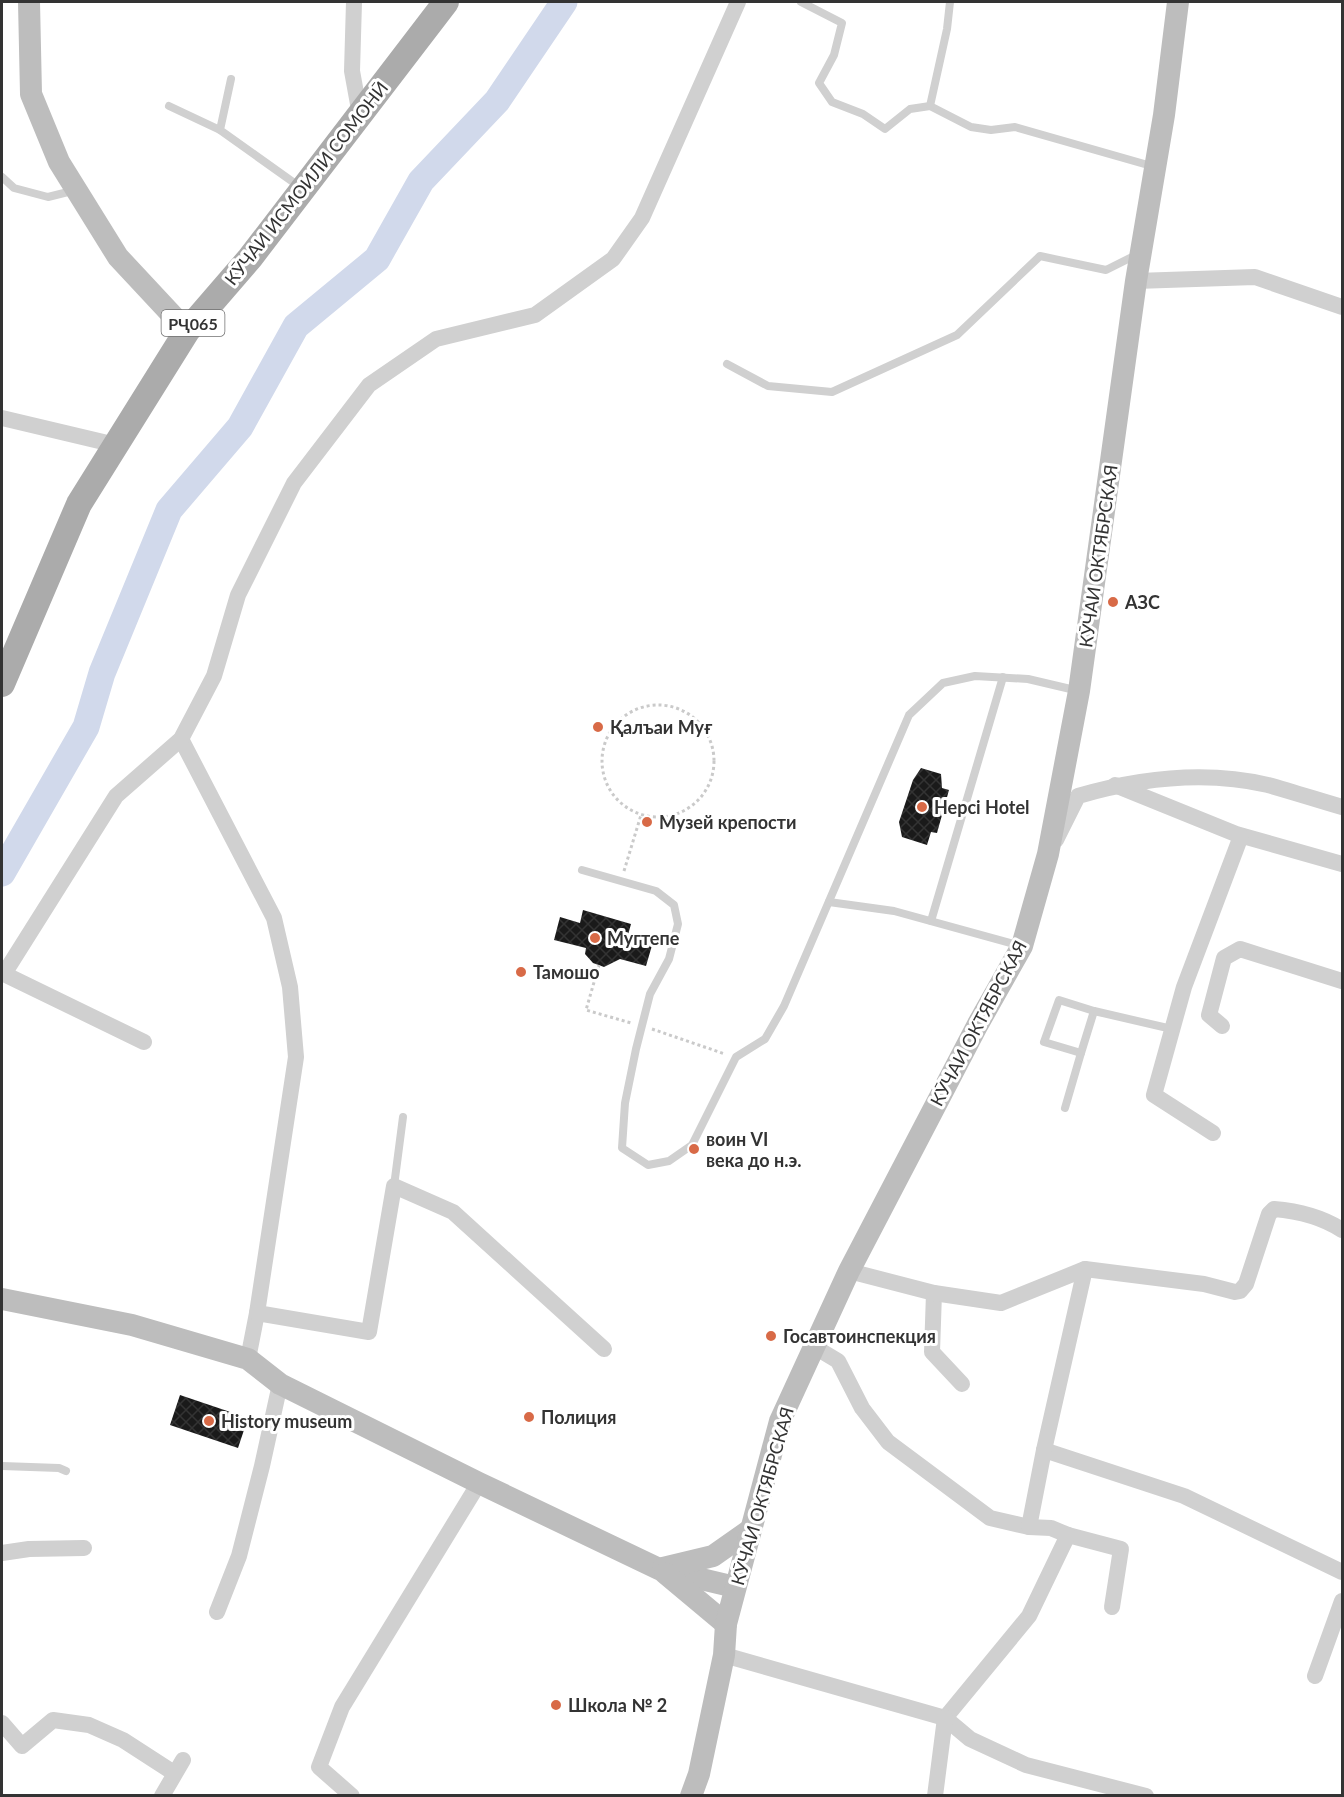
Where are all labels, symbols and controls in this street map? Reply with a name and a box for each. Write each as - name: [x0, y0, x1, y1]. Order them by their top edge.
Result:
- street label: КӮЧАИ ИСМОИЛИ СОМОНӢ: [220, 77, 392, 289]
- road number: РҶ065: [162, 310, 224, 336]
- street label: КӮЧАИ ОКТЯБРСКАЯ: [1074, 463, 1122, 649]
- place label: АЗС: [1124, 591, 1160, 613]
- marker: АЗС: [1106, 595, 1120, 609]
- place label: Қалъаи Муғ: [610, 716, 713, 738]
- marker: Қалъаи Муғ: [591, 720, 605, 734]
- place label: Hepci Hotel: [934, 796, 1030, 818]
- marker: Hepci Hotel: [915, 800, 929, 814]
- place label: Музей крепости: [659, 811, 796, 833]
- marker: Музей крепости: [640, 815, 654, 829]
- place label: Мугтепе: [607, 927, 680, 949]
- marker: Мугтепе: [588, 931, 602, 945]
- street label: КӮЧАИ ОКТЯБРСКАЯ: [925, 936, 1031, 1110]
- place label: Тамошо: [533, 961, 600, 983]
- marker: Тамошо: [514, 965, 528, 979]
- place label: воин VI века до н.э.: [706, 1128, 801, 1171]
- marker: воин VI века до н.э.: [687, 1142, 701, 1156]
- place label: Госавтоинспекция: [783, 1325, 936, 1347]
- marker: Госавтоинспекция: [764, 1329, 778, 1343]
- street label: КӮЧАИ ОКТЯБРСКАЯ: [726, 1404, 798, 1588]
- place label: Полиция: [541, 1406, 616, 1428]
- place label: History museum: [221, 1410, 352, 1432]
- marker: Полиция: [522, 1410, 536, 1424]
- marker: History museum: [202, 1414, 216, 1428]
- place label: Школа № 2: [568, 1694, 667, 1716]
- marker: Школа № 2: [549, 1698, 563, 1712]

